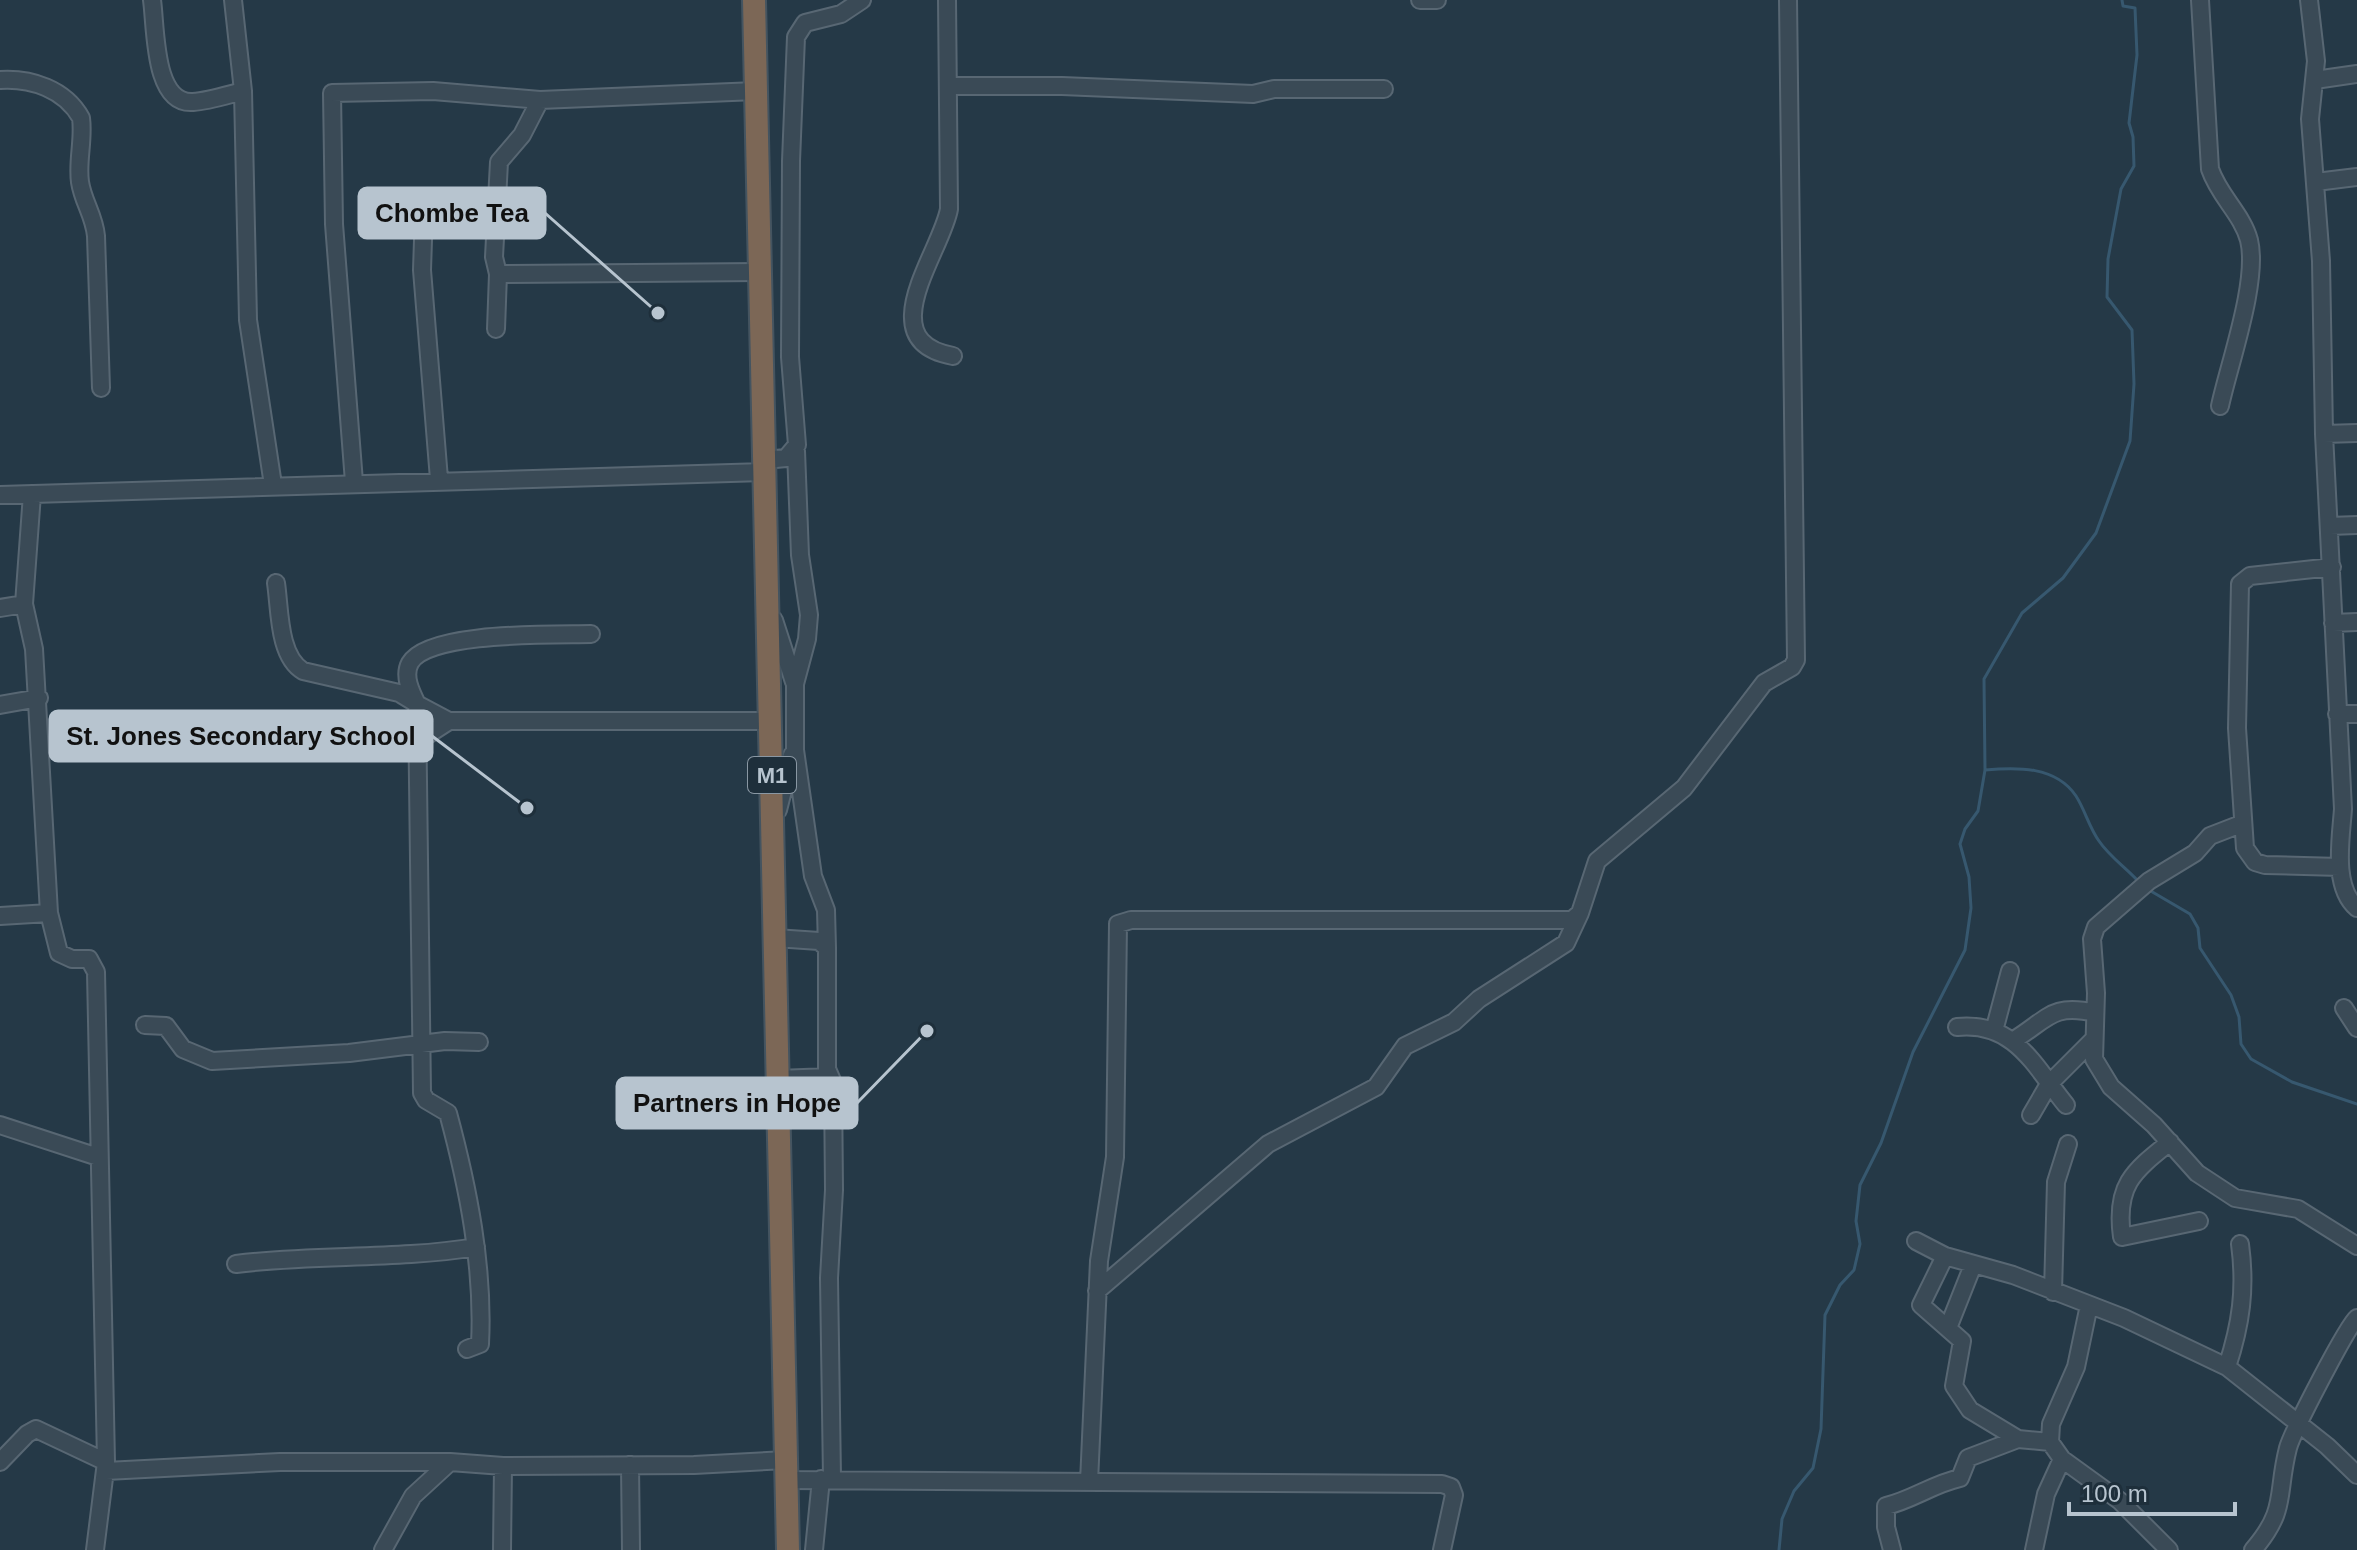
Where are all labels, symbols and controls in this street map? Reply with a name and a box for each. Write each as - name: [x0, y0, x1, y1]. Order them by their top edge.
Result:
- callout: Chombe Tea: [359, 188, 545, 238]
- text: Chombe Tea: [375, 198, 530, 228]
- callout: St. Jones Secondary School: [50, 711, 432, 761]
- text: St. Jones Secondary School: [66, 721, 416, 751]
- road number: M1: [748, 757, 796, 793]
- callout: Partners in Hope: [617, 1078, 857, 1128]
- text: Partners in Hope: [633, 1088, 841, 1118]
- scale bar: [2069, 1466, 2235, 1516]
- text: 100 m: [2081, 1480, 2148, 1507]

